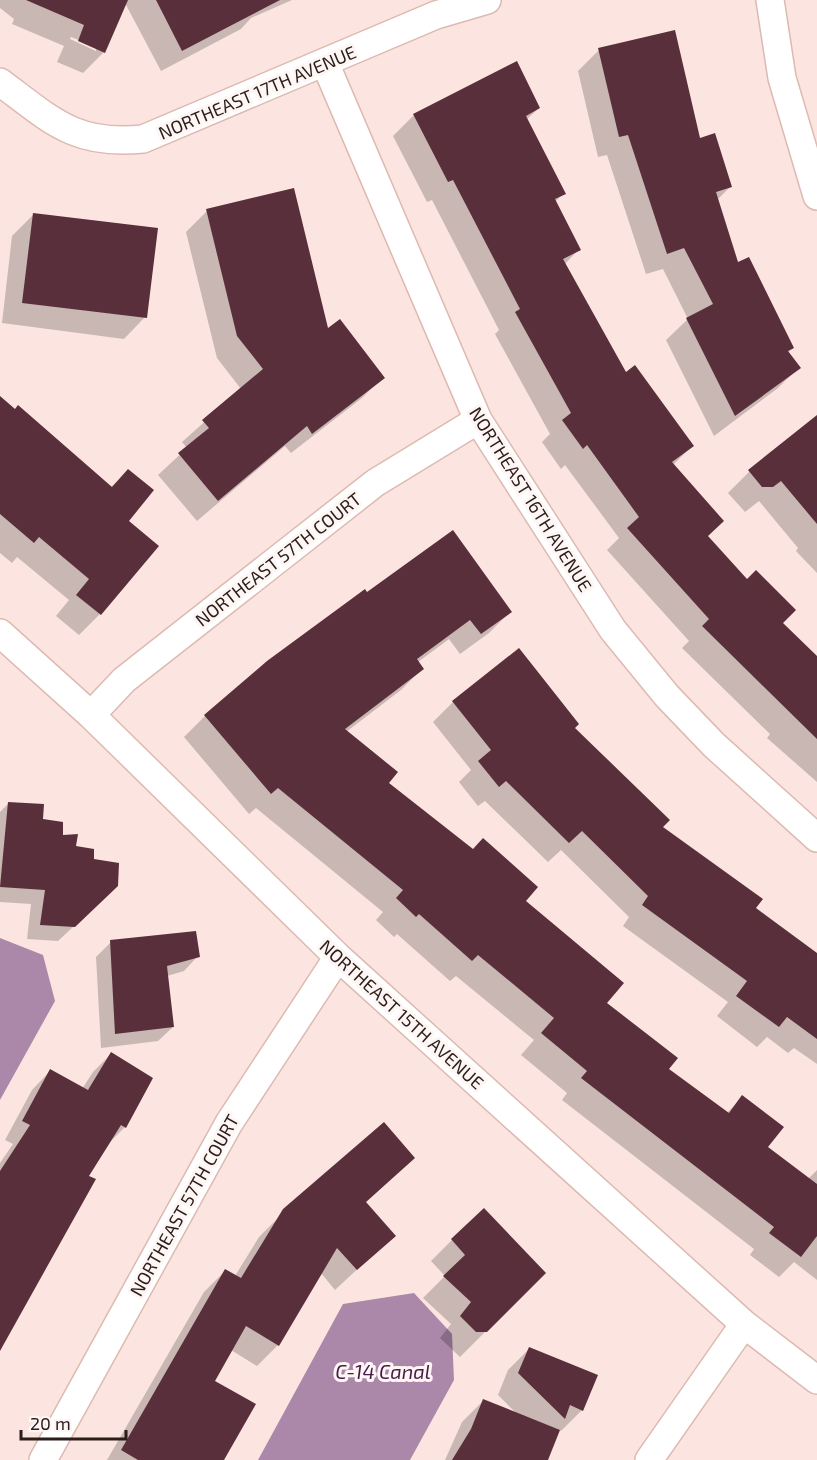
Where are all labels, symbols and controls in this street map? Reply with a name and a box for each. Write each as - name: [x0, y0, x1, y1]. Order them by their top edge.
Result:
- street label: NORTHEAST 17TH AVENUE: [155, 40, 359, 144]
- street label: NORTHEAST 16TH AVENUE: [465, 403, 597, 595]
- street label: NORTHEAST 57TH COURT: [191, 487, 366, 631]
- street label: NORTHEAST 15TH AVENUE: [316, 935, 488, 1093]
- street label: NORTHEAST 57TH COURT: [125, 1110, 243, 1300]
- water label: C-14 Canal: [335, 1359, 431, 1383]
- scale bar: [21, 1403, 126, 1441]
- text: 20 m: [30, 1412, 71, 1434]

